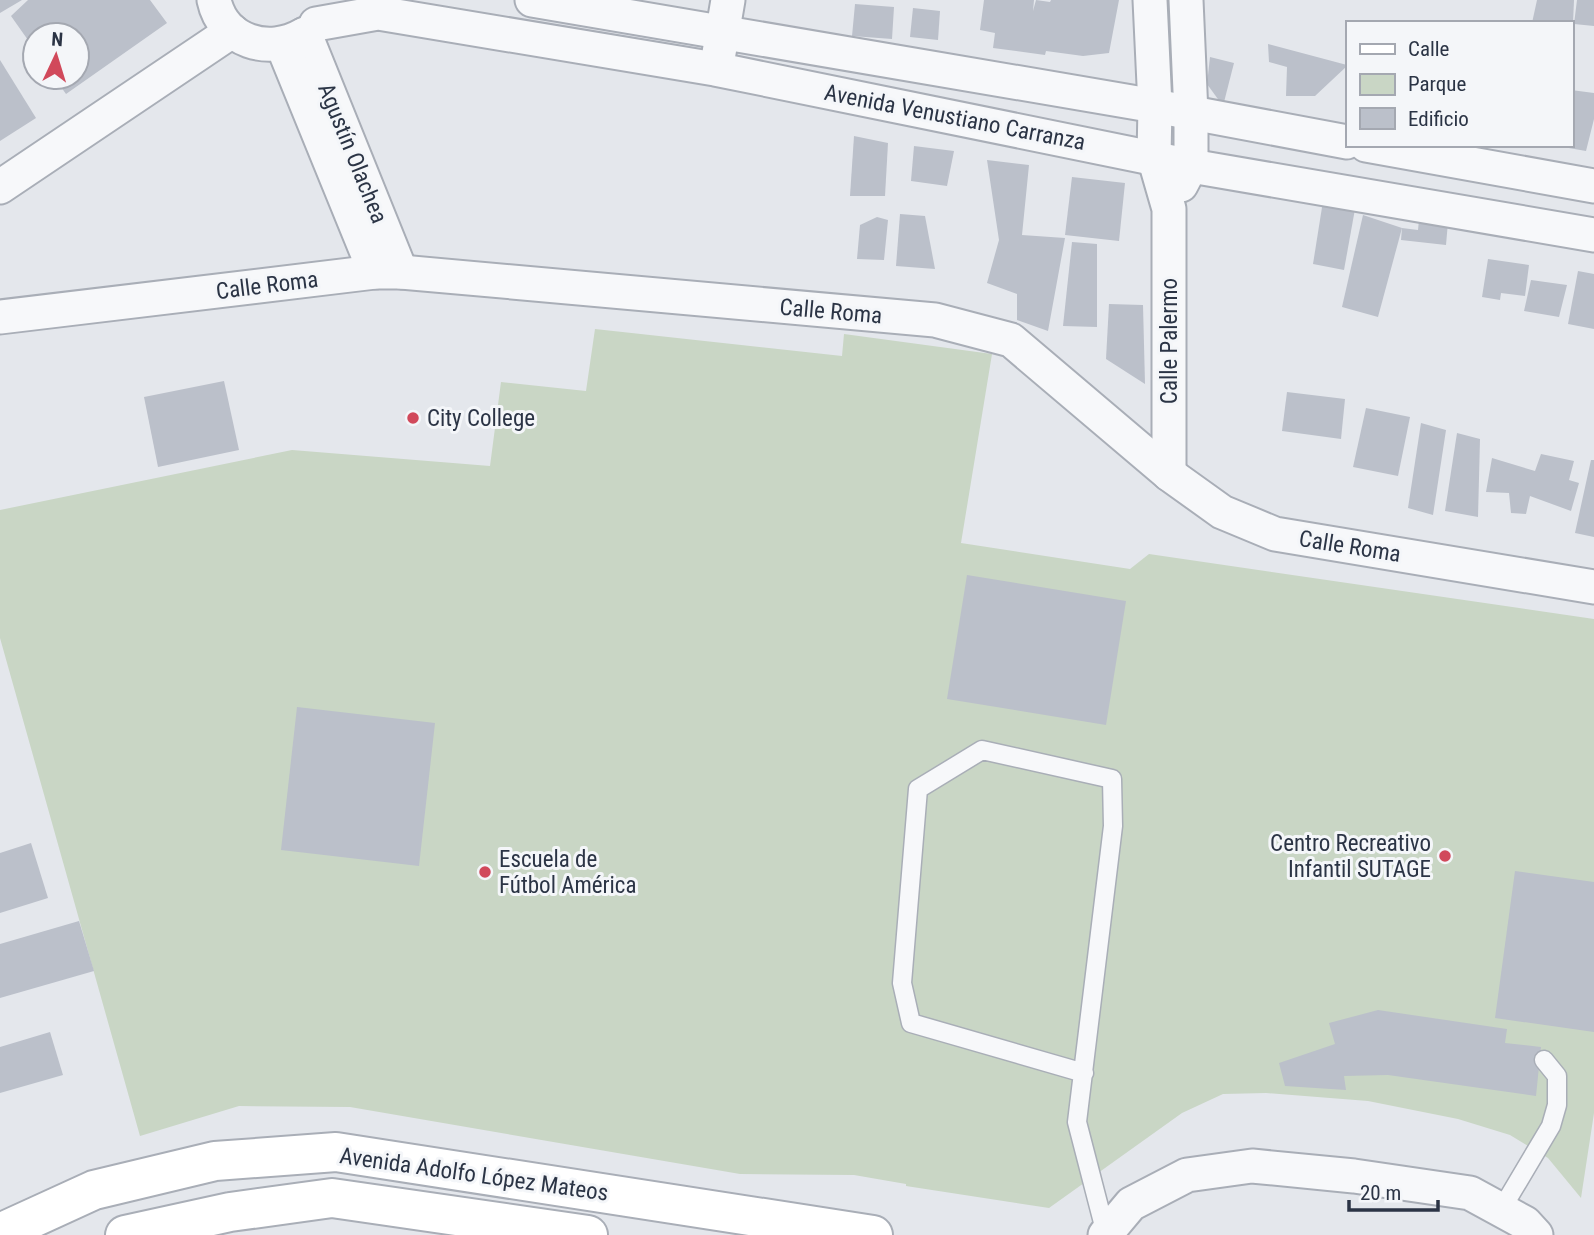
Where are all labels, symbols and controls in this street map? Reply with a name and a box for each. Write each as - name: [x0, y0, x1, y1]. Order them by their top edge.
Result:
- north arrow: [21, 21, 91, 91]
- legend: [1346, 21, 1573, 147]
- text: N: [51, 28, 64, 51]
- text: Calle: [1408, 37, 1450, 61]
- text: Parque: [1408, 72, 1466, 96]
- street label: Agustín Olachea: [312, 79, 393, 227]
- street label: Avenida Venustiano Carranza: [822, 79, 1088, 156]
- text: Edificio: [1408, 107, 1469, 131]
- street label: Calle Roma: [214, 266, 320, 305]
- street label: Calle Palermo: [1156, 278, 1183, 404]
- street label: Calle Roma: [779, 294, 883, 329]
- place label: City College: [427, 405, 535, 432]
- marker: City College: [405, 410, 421, 426]
- street label: Calle Roma: [1297, 525, 1403, 568]
- place label: Centro Recreativo Infantil SUTAGE: [1270, 830, 1431, 883]
- place label: Escuela de Fútbol América: [499, 846, 636, 899]
- marker: Centro Recreativo Infantil SUTAGE: [1437, 848, 1453, 864]
- marker: Escuela de Fútbol América: [477, 864, 493, 880]
- street label: Avenida Adolfo López Mateos: [338, 1142, 610, 1207]
- scale bar: [1349, 1168, 1438, 1212]
- text: 20 m: [1360, 1181, 1401, 1205]

